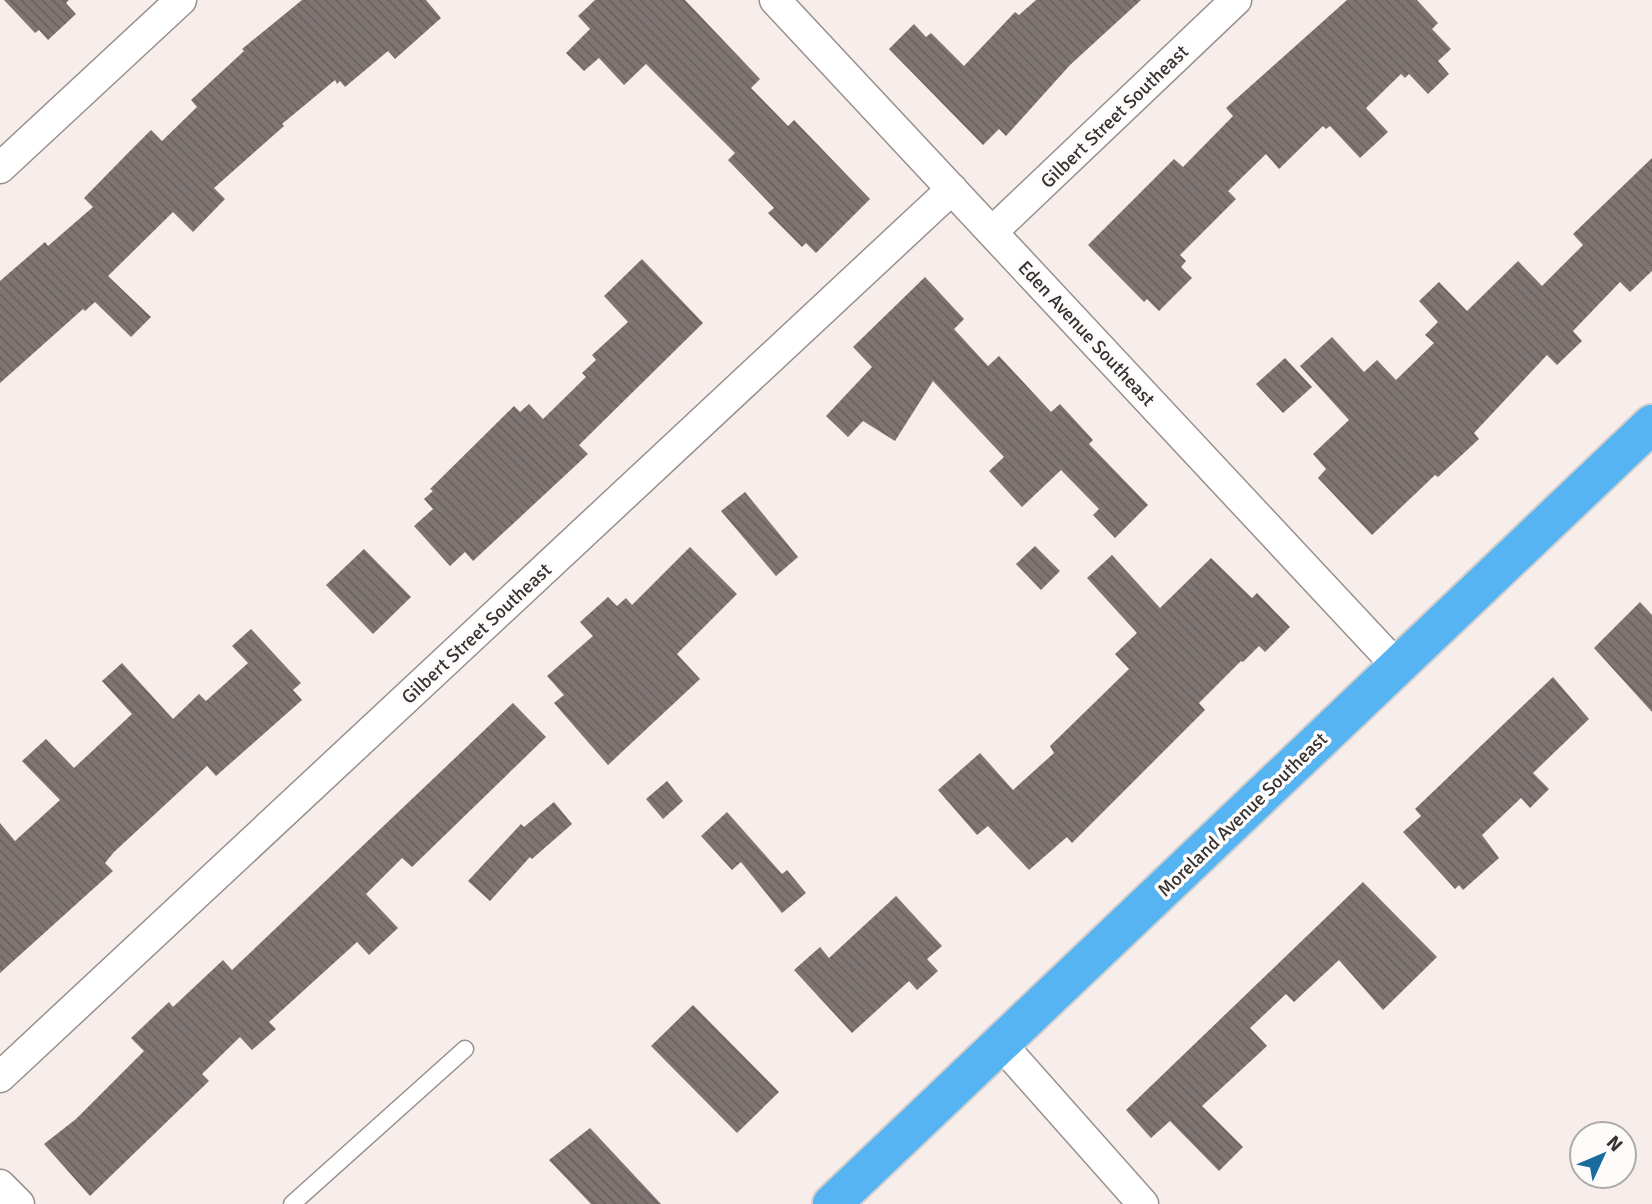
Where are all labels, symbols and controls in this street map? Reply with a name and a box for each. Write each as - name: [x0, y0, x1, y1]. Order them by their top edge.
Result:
- street label: Gilbert Street Southeast: [1036, 40, 1194, 194]
- street label: Eden Avenue Southeast: [1013, 256, 1160, 412]
- street label: Gilbert Street Southeast: [397, 558, 557, 709]
- street label: Moreland Avenue Southeast: [1153, 727, 1333, 902]
- north arrow: [1568, 1120, 1638, 1190]
- text: N: [1601, 1131, 1628, 1157]

